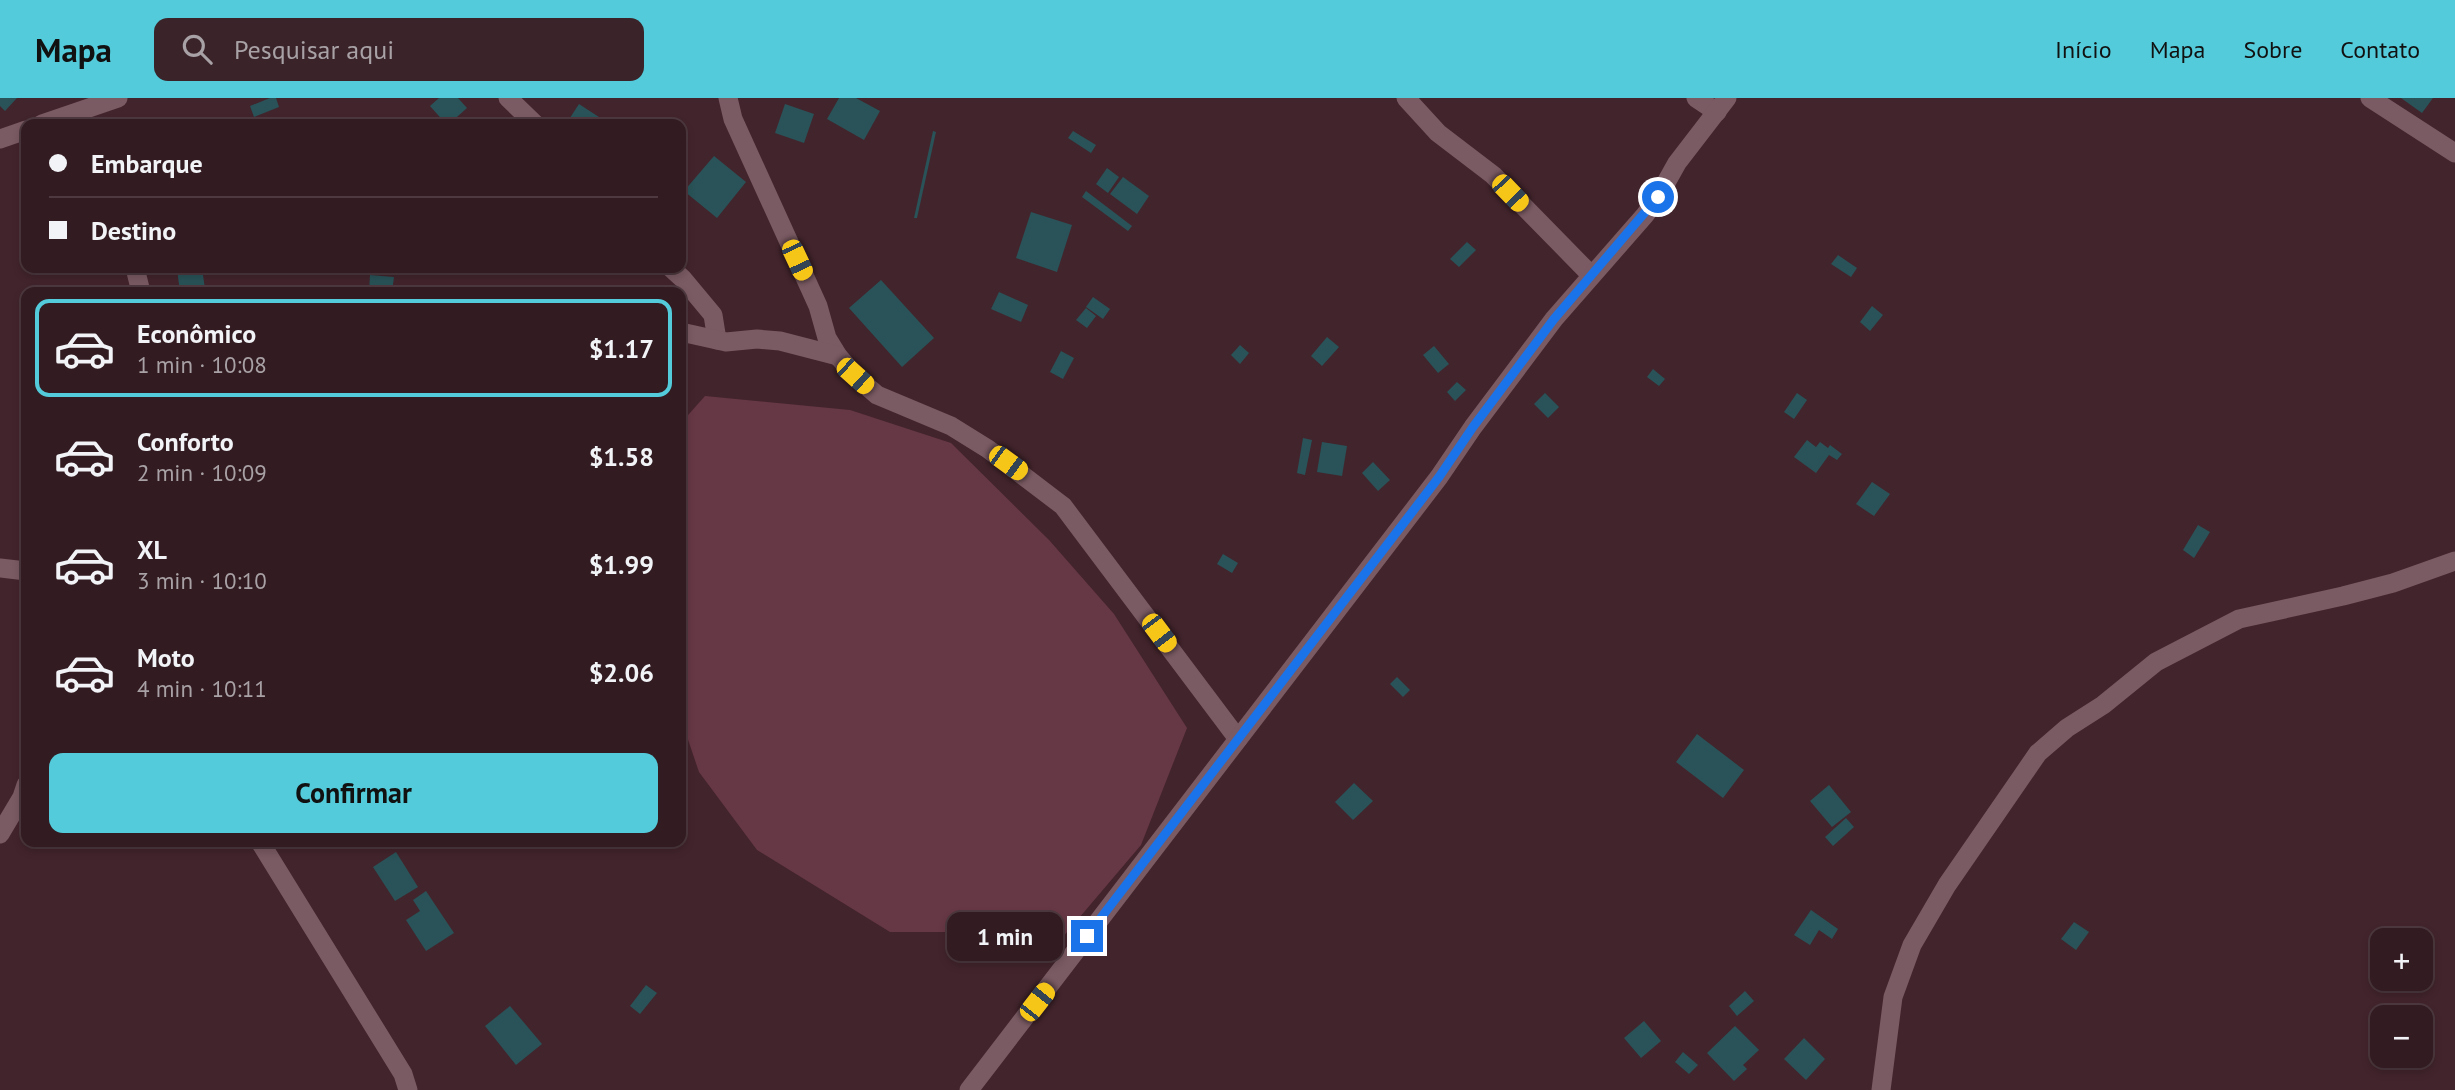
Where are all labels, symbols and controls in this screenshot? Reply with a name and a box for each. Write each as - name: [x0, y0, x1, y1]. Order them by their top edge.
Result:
- search box: [154, 18, 644, 81]
- text: Mapa: [35, 28, 112, 71]
- icon: search: [178, 30, 216, 68]
- text: Pesquisar aqui: [234, 33, 394, 66]
- text: Início: [2055, 34, 2112, 65]
- text: Mapa: [2150, 34, 2205, 65]
- text: Sobre: [2243, 34, 2302, 65]
- text: Contato: [2340, 34, 2420, 65]
- text: Embarque: [91, 147, 203, 180]
- car: [1488, 171, 1533, 215]
- route start: [1642, 181, 1674, 213]
- text: Destino: [91, 214, 176, 247]
- car: [779, 237, 816, 283]
- icon: car: [53, 317, 116, 380]
- text: Econômico: [137, 317, 256, 350]
- text: $1.17: [589, 332, 654, 365]
- text: 1 min · 10:08: [137, 350, 267, 379]
- car: [833, 354, 878, 398]
- icon: car: [53, 425, 116, 488]
- text: Conforto: [137, 425, 234, 458]
- text: $1.58: [589, 440, 654, 473]
- car: [985, 442, 1032, 484]
- text: 2 min · 10:09: [137, 458, 267, 487]
- icon: car: [53, 533, 116, 596]
- text: XL: [137, 533, 167, 566]
- text: $1.99: [589, 548, 654, 581]
- text: 3 min · 10:10: [137, 566, 267, 595]
- car: [1138, 610, 1181, 656]
- icon: car: [53, 641, 116, 704]
- text: Moto: [137, 641, 195, 674]
- text: $2.06: [589, 656, 654, 689]
- text: 4 min · 10:11: [137, 674, 267, 703]
- button: Confirmar: [49, 753, 658, 833]
- callout: 1 min: [947, 912, 1062, 960]
- route end: [1071, 920, 1103, 952]
- text: 1 min: [977, 922, 1033, 951]
- map controls: [2370, 928, 2433, 1068]
- button: +: [2370, 928, 2433, 991]
- car: [1016, 979, 1059, 1025]
- button: −: [2370, 1005, 2433, 1068]

